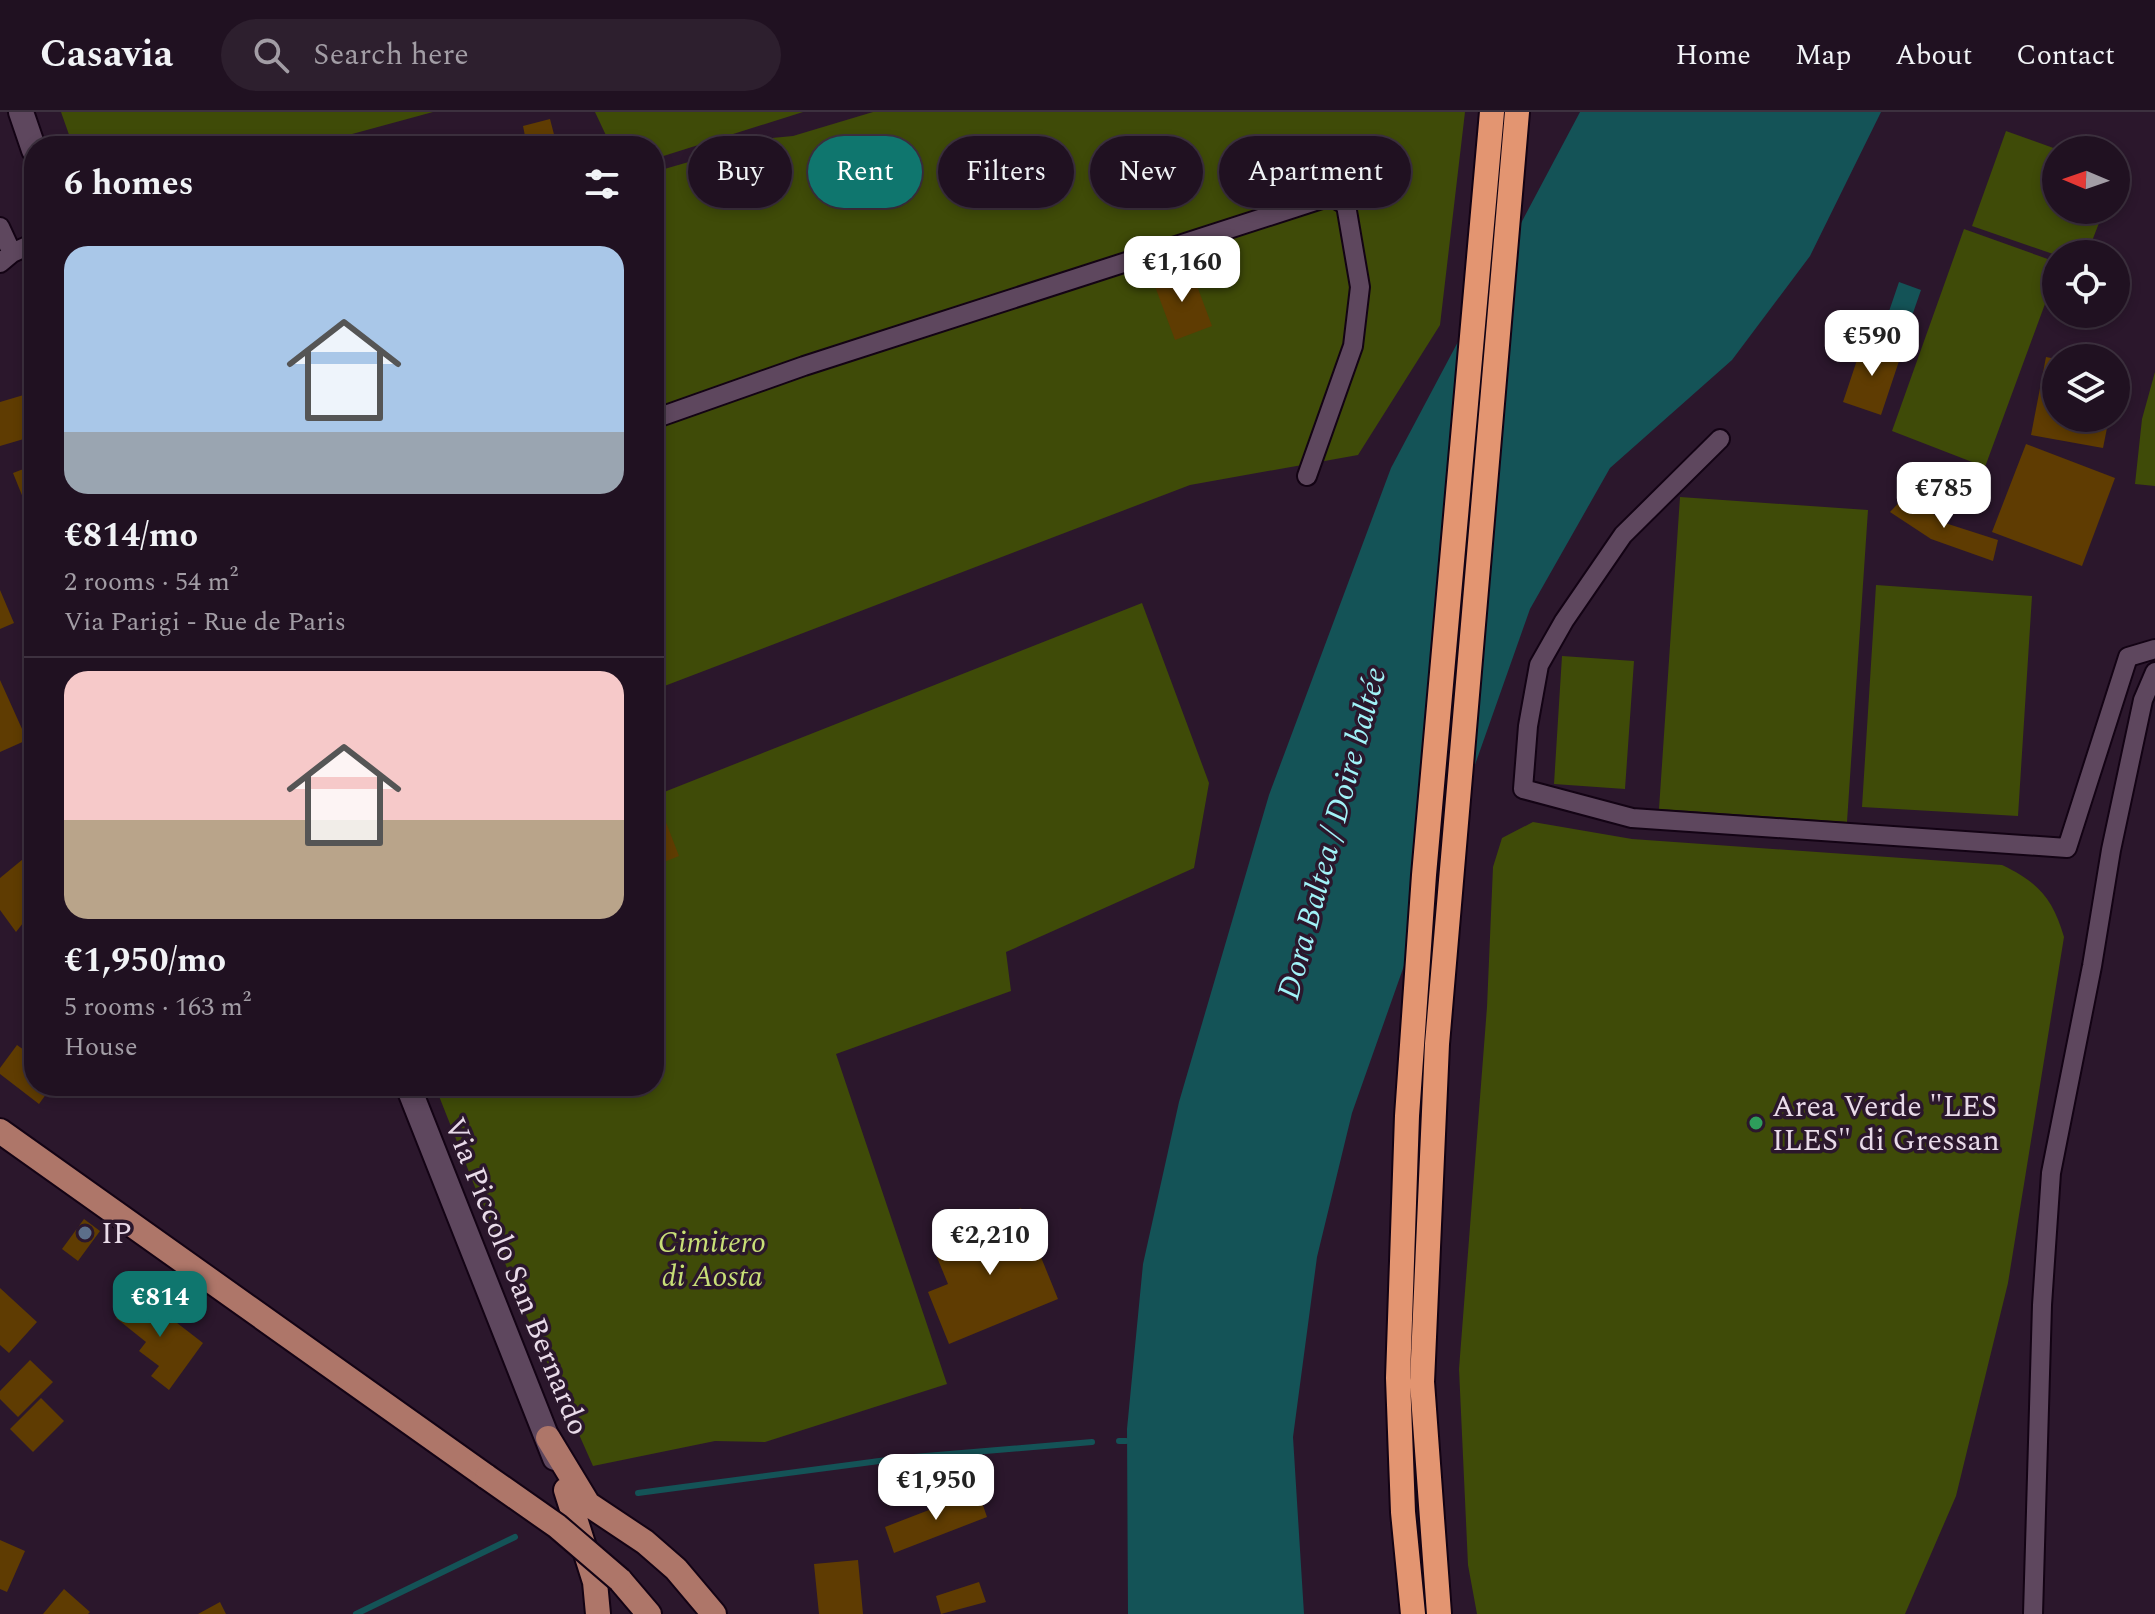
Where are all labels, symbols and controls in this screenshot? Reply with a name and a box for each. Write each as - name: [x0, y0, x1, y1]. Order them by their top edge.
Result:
- search box: [221, 19, 781, 91]
- text: Casavia: [40, 26, 173, 84]
- text: Search here: [313, 32, 469, 78]
- icon: search: [249, 33, 293, 77]
- text: Home: [1675, 34, 1751, 77]
- text: Map: [1795, 34, 1851, 77]
- text: About: [1895, 34, 1972, 77]
- text: Contact: [2016, 34, 2115, 77]
- chip: Buy: [688, 136, 792, 208]
- chip: Rent: [808, 136, 922, 208]
- chip: Filters: [938, 136, 1074, 208]
- chip: New: [1090, 136, 1203, 208]
- chip: Apartment: [1219, 136, 1411, 208]
- north arrow: [2042, 136, 2130, 224]
- map controls: [2042, 136, 2130, 432]
- text: 6 homes: [64, 158, 194, 210]
- icon: filters: [580, 162, 624, 206]
- pin: €1,160: [1117, 236, 1247, 304]
- button: locate: [2042, 240, 2130, 328]
- text: €1,160: [1142, 242, 1222, 282]
- icon: home: [272, 298, 416, 442]
- pin: €590: [1825, 310, 1919, 378]
- text: €590: [1843, 316, 1901, 356]
- button: layers: [2042, 344, 2130, 432]
- pin: €785: [1897, 462, 1991, 530]
- text: €785: [1915, 468, 1973, 508]
- text: €814/mo: [64, 510, 198, 562]
- text: 2 rooms · 54 m²: [64, 562, 238, 602]
- text: Via Parigi - Rue de Paris: [64, 602, 346, 642]
- water label: Dora Baltea / Doire baltée: [1264, 662, 1400, 1005]
- icon: home: [272, 723, 416, 867]
- text: €1,950/mo: [64, 935, 226, 987]
- text: 5 rooms · 163 m²: [64, 987, 251, 1027]
- text: House: [64, 1027, 138, 1067]
- place label: Area Verde "LES ILES" di Gressan: [1772, 1084, 2000, 1164]
- street label: Via Piccolo San Bernardo: [431, 1110, 601, 1442]
- marker: Area Verde "LES ILES" di Gressan: [1747, 1114, 1765, 1132]
- pin: €2,210: [925, 1209, 1055, 1277]
- place label: IP: [101, 1211, 132, 1257]
- text: €2,210: [950, 1215, 1030, 1255]
- park label: Cimitero di Aosta: [658, 1220, 766, 1300]
- marker: IP: [76, 1224, 94, 1242]
- pin: €814: [113, 1271, 207, 1339]
- text: €814: [131, 1277, 189, 1317]
- pin: €1,950: [871, 1454, 1001, 1522]
- text: €1,950: [896, 1460, 976, 1500]

